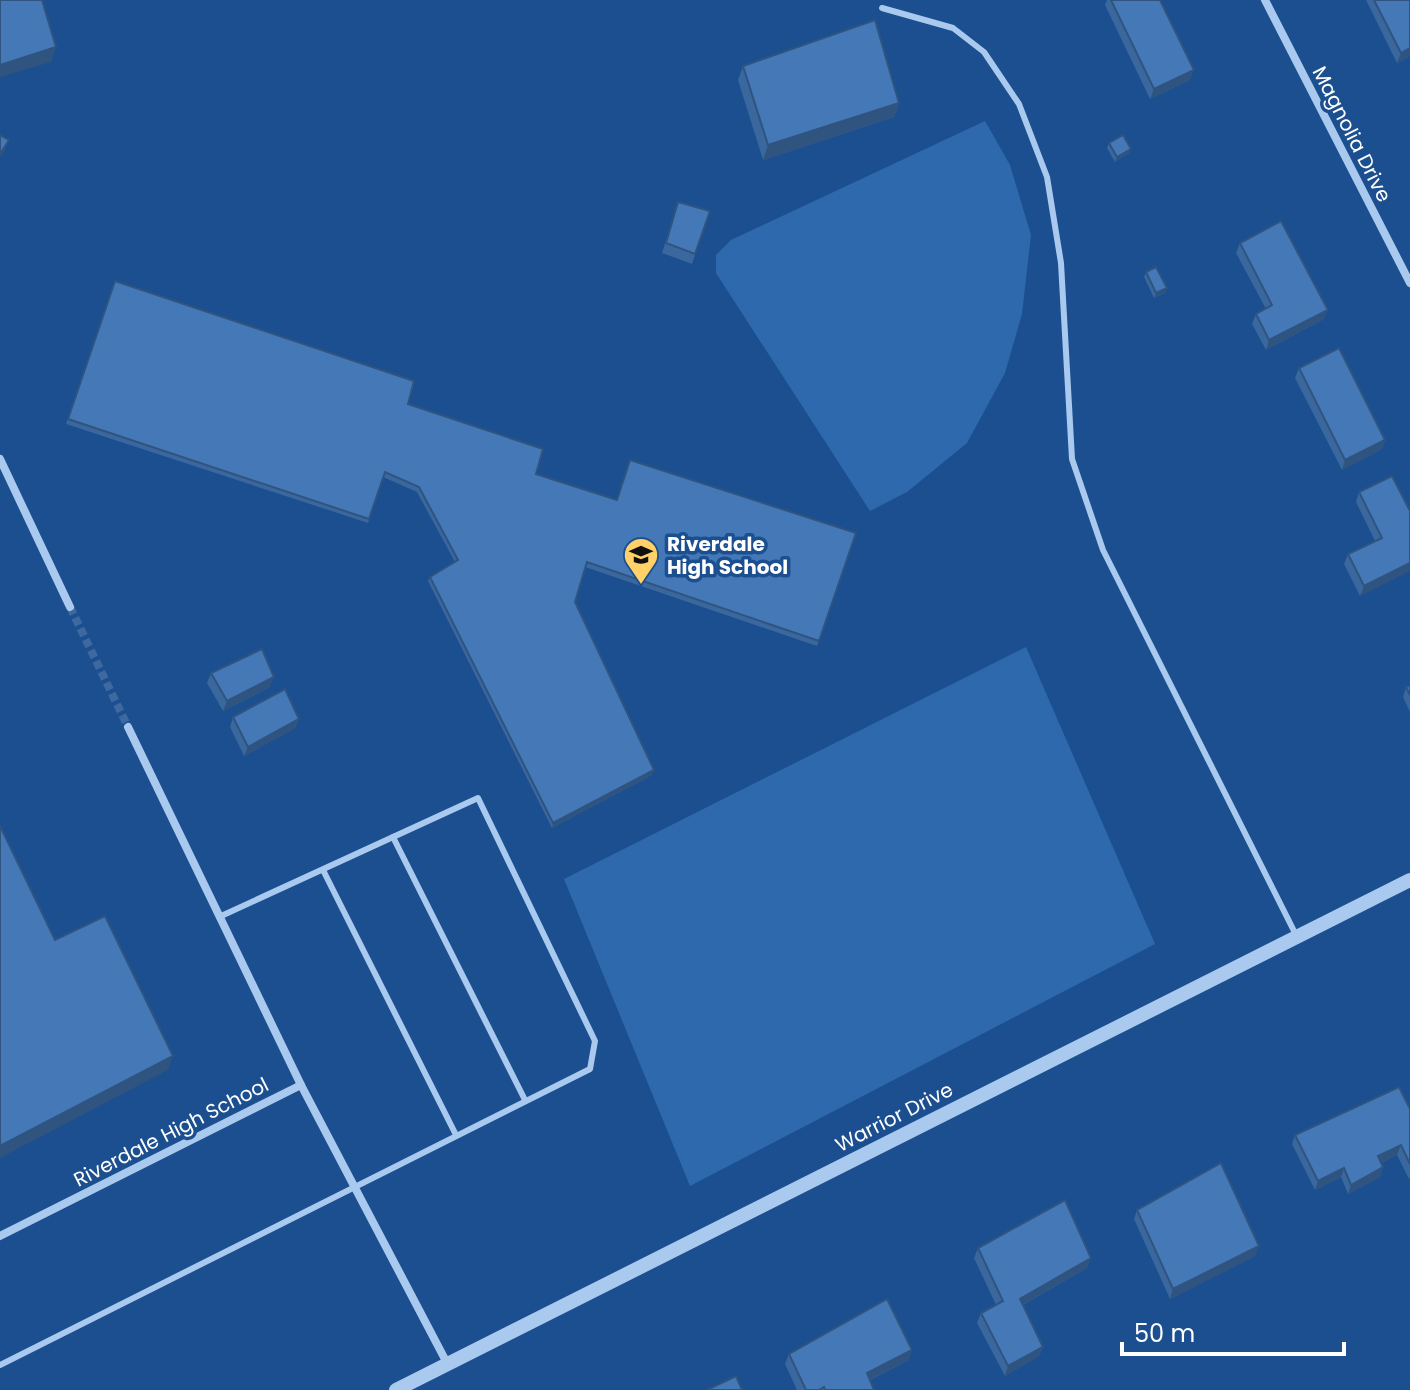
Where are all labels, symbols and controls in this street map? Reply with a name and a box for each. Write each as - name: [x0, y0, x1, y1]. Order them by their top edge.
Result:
- street label: Magnolia Drive: [1306, 61, 1398, 207]
- place label: Riverdale High School: [667, 530, 788, 581]
- school or university icon: Riverdale High School: [622, 536, 660, 586]
- street label: Riverdale High School: [69, 1071, 273, 1193]
- street label: Warrior Drive: [830, 1075, 958, 1159]
- scale bar: [1122, 1306, 1344, 1356]
- text: 50 m: [1134, 1317, 1195, 1350]

